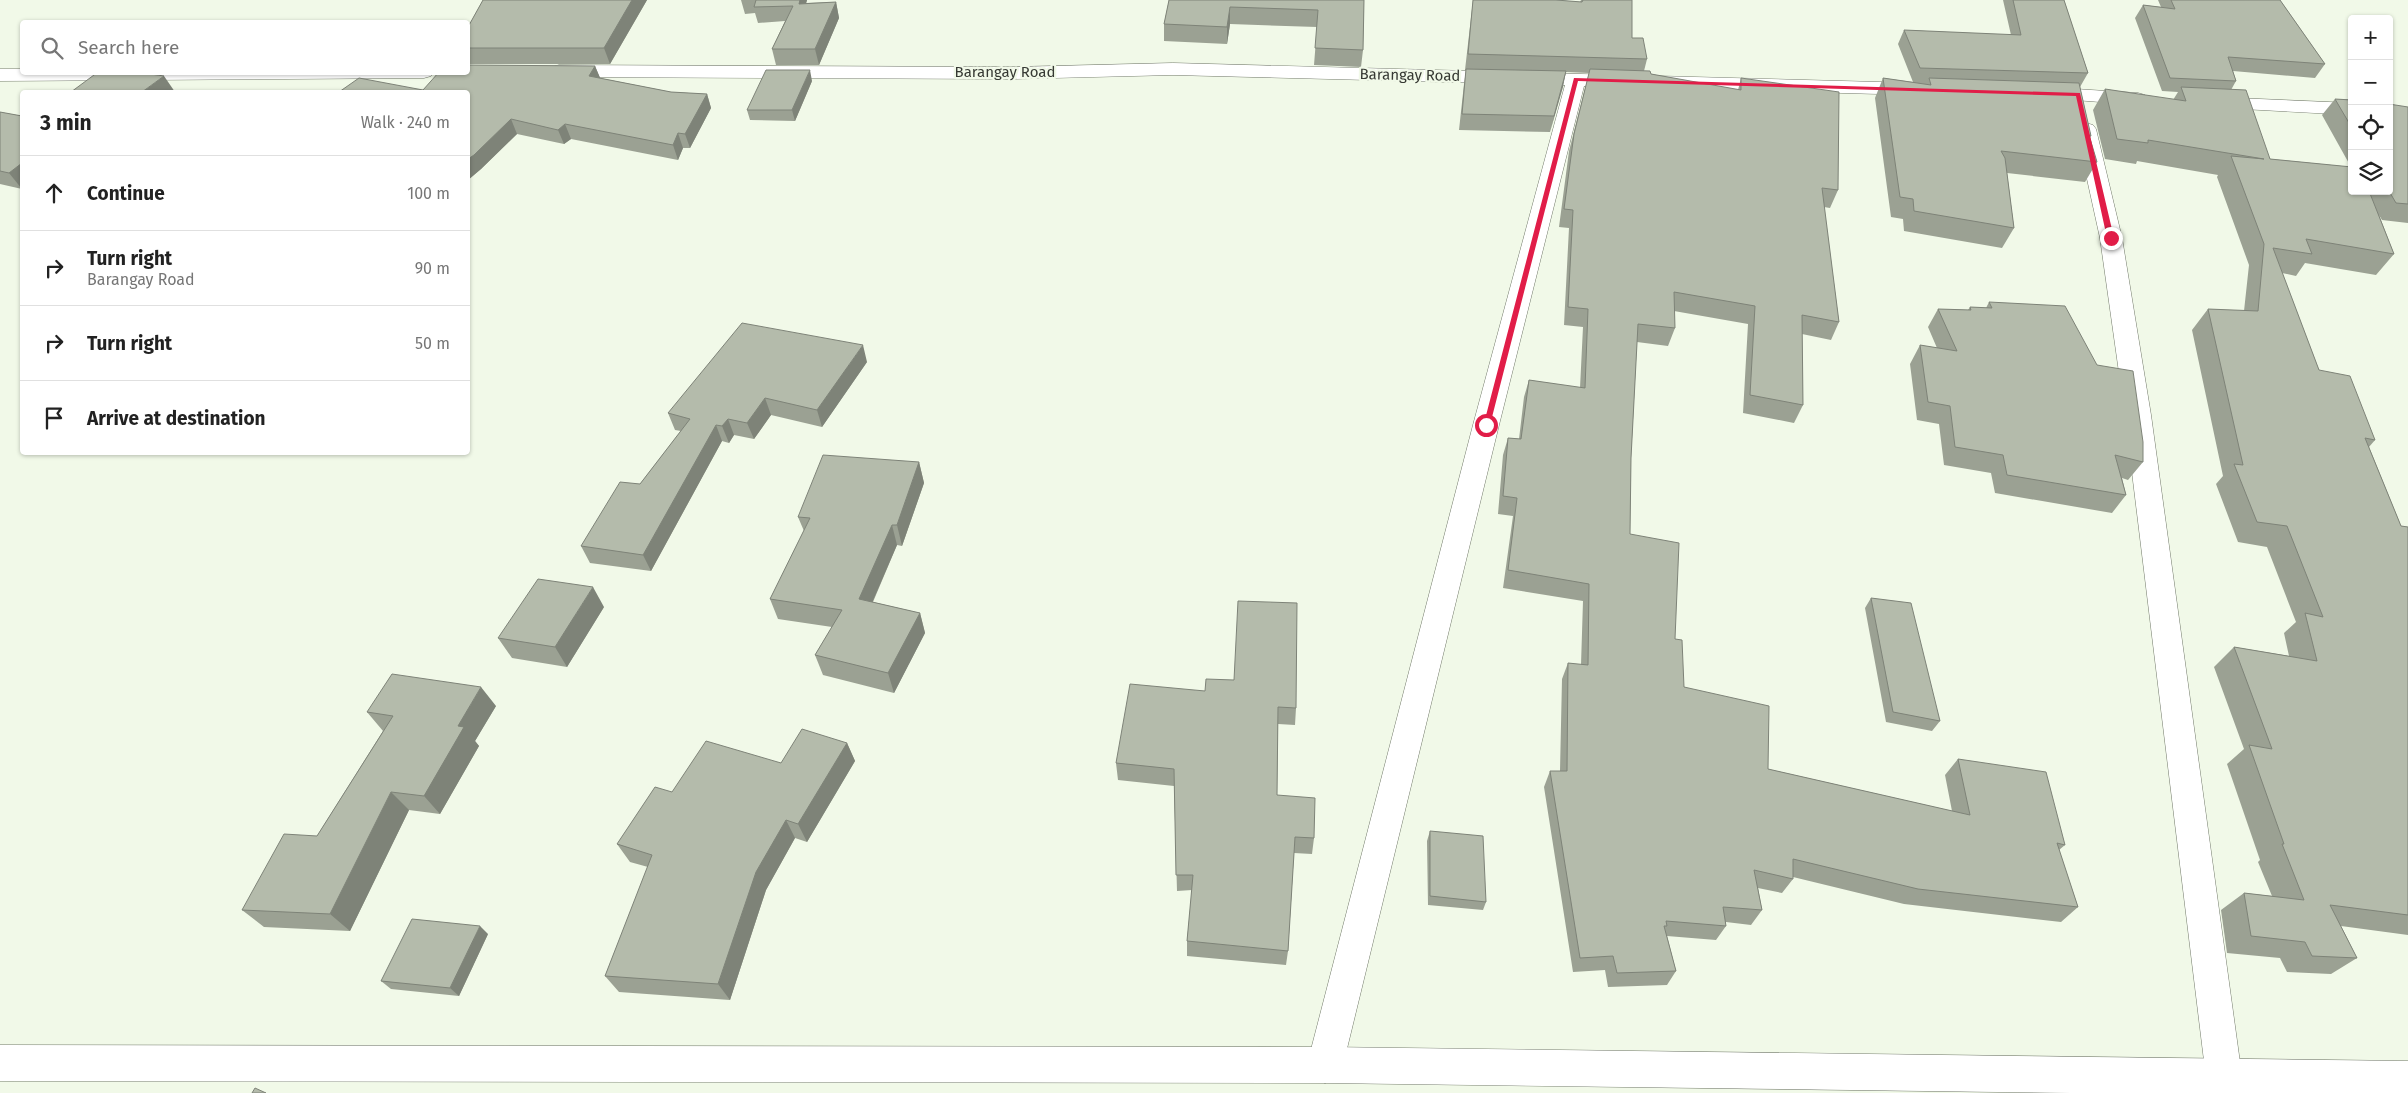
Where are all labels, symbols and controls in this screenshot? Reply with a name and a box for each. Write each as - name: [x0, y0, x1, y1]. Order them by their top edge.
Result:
- map controls: [2348, 15, 2393, 195]
- button: +: [2348, 15, 2393, 60]
- search box: [20, 20, 470, 75]
- icon: search: [38, 34, 66, 62]
- text: Search here: [78, 36, 179, 59]
- button: −: [2348, 60, 2393, 105]
- street label: Barangay Road: [955, 63, 1055, 81]
- street label: Barangay Road: [1359, 65, 1461, 85]
- button: locate: [2348, 105, 2393, 150]
- text: 3 min: [40, 110, 92, 136]
- text: Walk · 240 m: [361, 113, 450, 132]
- button: layers: [2348, 150, 2393, 195]
- icon: ahead: [40, 179, 68, 207]
- text: Continue: [87, 182, 165, 205]
- text: 100 m: [407, 184, 450, 203]
- route end: [2100, 227, 2123, 250]
- text: Turn right: [87, 247, 172, 270]
- icon: right: [40, 254, 68, 282]
- text: 90 m: [415, 259, 450, 278]
- text: Barangay Road: [87, 270, 195, 289]
- icon: right: [40, 329, 68, 357]
- text: Turn right: [87, 332, 172, 355]
- text: 50 m: [415, 334, 450, 353]
- icon: arrive: [40, 404, 68, 432]
- text: Arrive at destination: [87, 407, 266, 430]
- route start: [1475, 414, 1498, 437]

